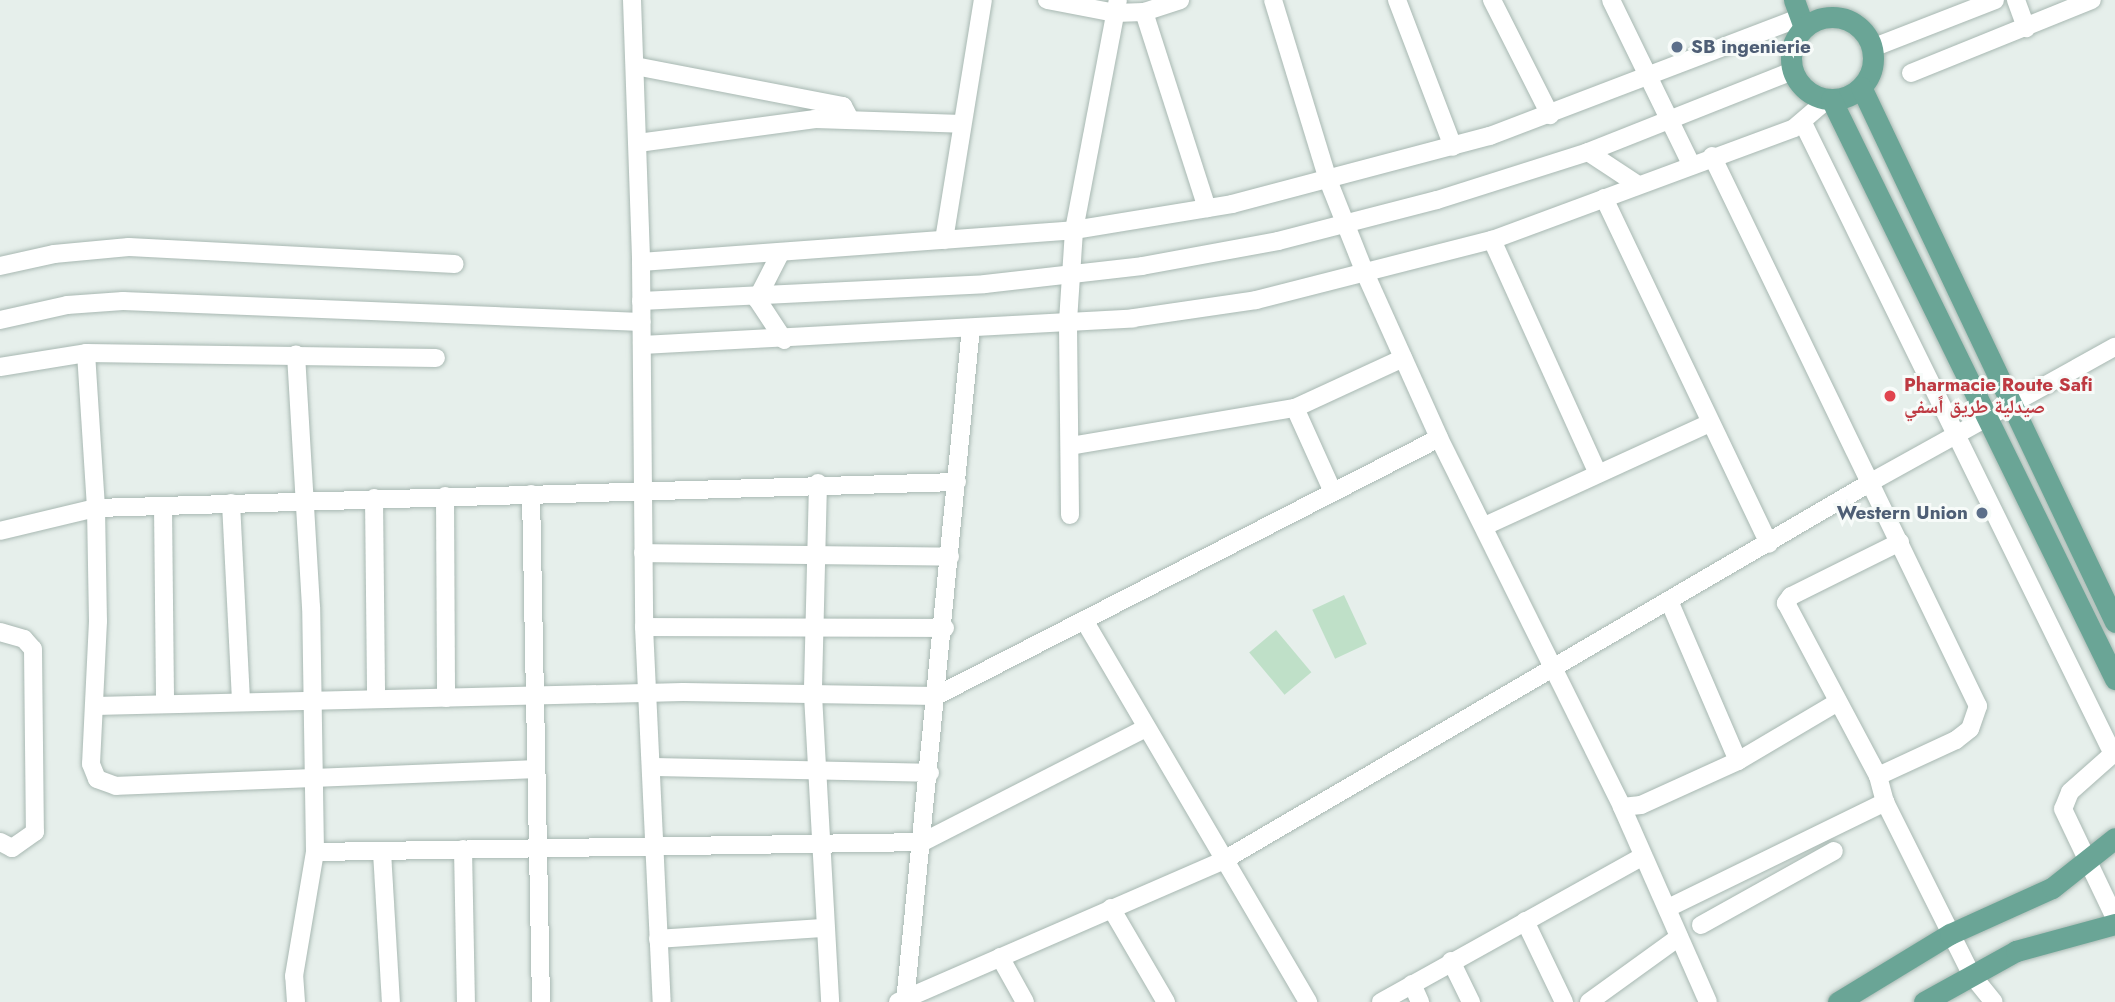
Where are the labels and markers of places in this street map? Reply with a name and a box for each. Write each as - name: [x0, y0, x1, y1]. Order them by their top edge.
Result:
- place label: SB ingenierie: [1691, 36, 1811, 58]
- marker: SB ingenierie: [1669, 39, 1685, 55]
- place label: Pharmacie Route Safi صيدلية طريق اًسفي: [1904, 374, 2093, 418]
- marker: Pharmacie Route Safi صيدلية طريق اًسفي: [1882, 388, 1898, 404]
- place label: Western Union: [1837, 502, 1968, 524]
- marker: Western Union: [1974, 505, 1990, 521]

